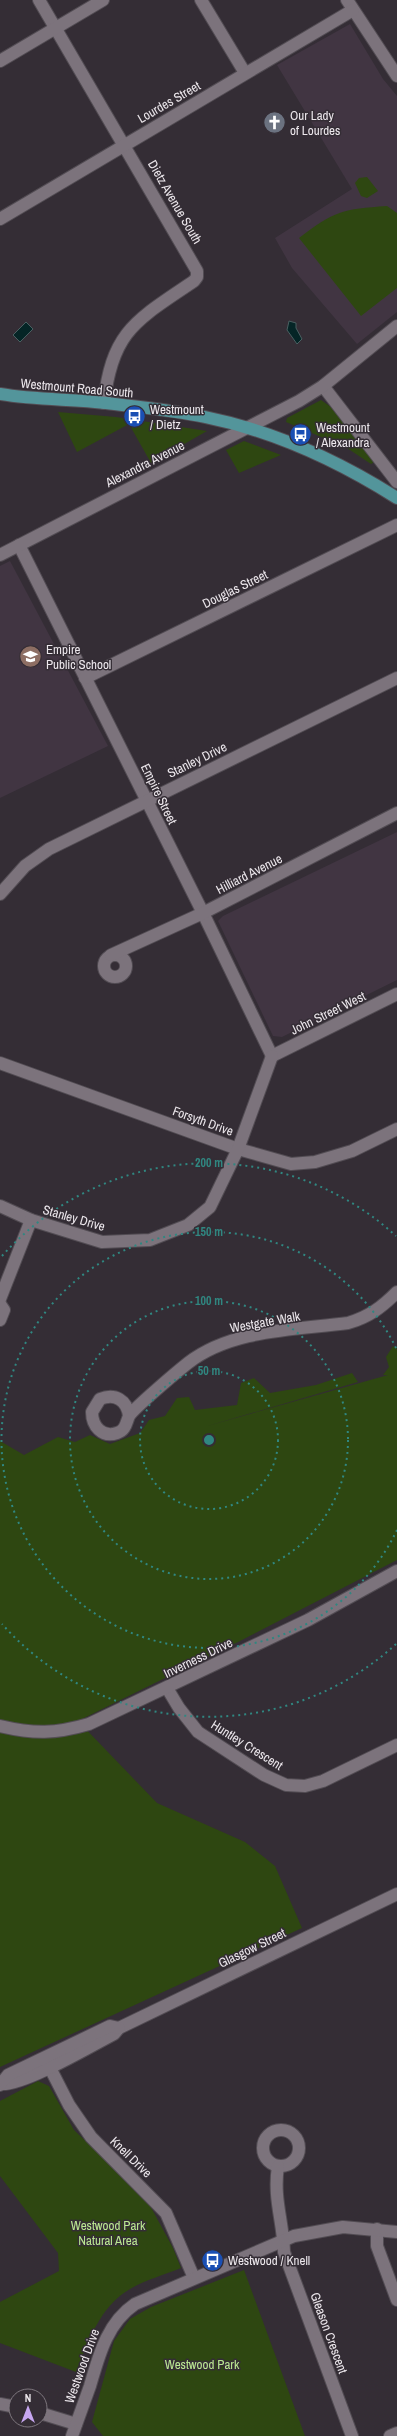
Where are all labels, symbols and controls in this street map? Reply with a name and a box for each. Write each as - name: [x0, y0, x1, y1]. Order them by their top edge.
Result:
- street label: Lourdes Street: [134, 77, 204, 127]
- place label: Our Lady of Lourdes: [290, 107, 340, 139]
- church icon: Our Lady of Lourdes: [262, 109, 288, 135]
- street label: Dietz Avenue South: [144, 157, 206, 247]
- street label: Westmount Road South: [20, 375, 134, 401]
- place label: Westmount / Dietz: [150, 401, 204, 433]
- bus stop icon: Westmount / Dietz: [121, 403, 147, 429]
- place label: Westmount / Alexandra: [316, 419, 370, 451]
- bus stop icon: Westmount / Alexandra: [287, 421, 313, 447]
- street label: Alexandra Avenue: [102, 437, 187, 492]
- street label: Douglas Street: [200, 566, 270, 612]
- place label: Empire Public School: [46, 641, 111, 673]
- school or university icon: Empire Public School: [17, 643, 43, 669]
- street label: Stanley Drive: [165, 738, 230, 782]
- street label: Empire Street: [137, 761, 181, 827]
- street label: Hilliard Avenue: [213, 850, 285, 898]
- street label: John Street West: [288, 987, 368, 1039]
- street label: Forsyth Drive: [170, 1102, 236, 1140]
- text: 200 m: [195, 1155, 223, 1171]
- street label: Stanley Drive: [41, 1201, 107, 1235]
- text: 150 m: [195, 1224, 223, 1240]
- text: 100 m: [195, 1293, 223, 1309]
- street label: Westgate Walk: [229, 1307, 302, 1337]
- text: 50 m: [198, 1363, 220, 1379]
- centre of rings: [202, 1433, 216, 1447]
- street label: Inverness Drive: [161, 1634, 235, 1682]
- street label: Huntley Crescent: [208, 1716, 286, 1774]
- street label: Glasgow Street: [216, 1924, 289, 1972]
- street label: Knell Drive: [106, 2133, 156, 2181]
- park label: Westwood Park Natural Area: [71, 2217, 146, 2249]
- bus stop icon: Westwood / Knell: [199, 2247, 225, 2273]
- place label: Westwood / Knell: [228, 2252, 310, 2269]
- street label: Gleason Crescent: [306, 2290, 352, 2376]
- street label: Westwood Drive: [61, 2326, 103, 2406]
- park label: Westwood Park: [165, 2356, 240, 2373]
- north arrow: [8, 2388, 48, 2428]
- text: N: [25, 2391, 31, 2405]

